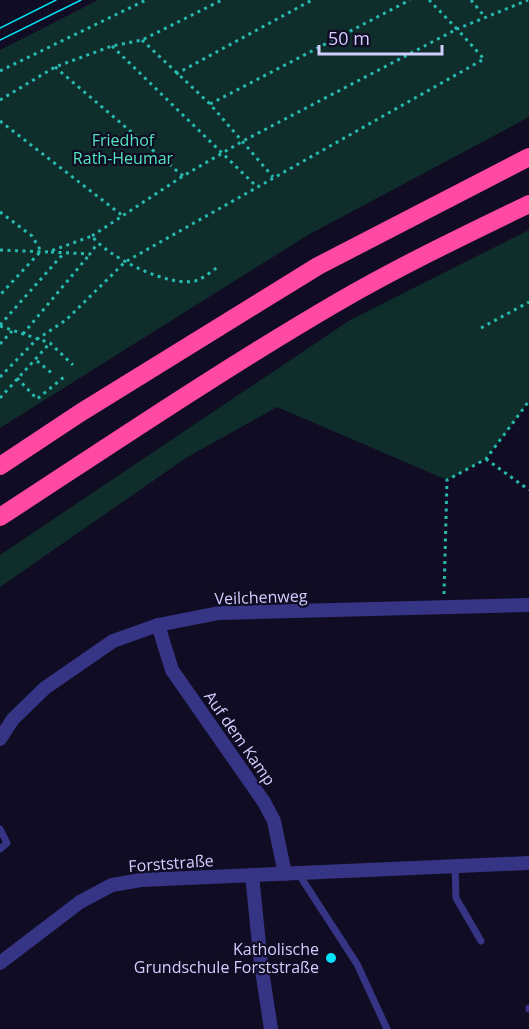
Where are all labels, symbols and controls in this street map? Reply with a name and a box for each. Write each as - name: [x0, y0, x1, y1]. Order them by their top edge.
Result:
- scale bar: [319, 18, 442, 56]
- text: 50 m: [328, 26, 370, 50]
- park label: Friedhof Rath-Heumar: [73, 129, 174, 169]
- street label: Veilchenweg: [214, 584, 308, 610]
- street label: Auf dem Kamp: [199, 686, 281, 790]
- street label: Forststraße: [128, 849, 214, 877]
- place label: Katholische Grundschule Forststraße: [134, 938, 319, 978]
- marker: Katholische Grundschule Forststraße: [324, 951, 338, 965]

